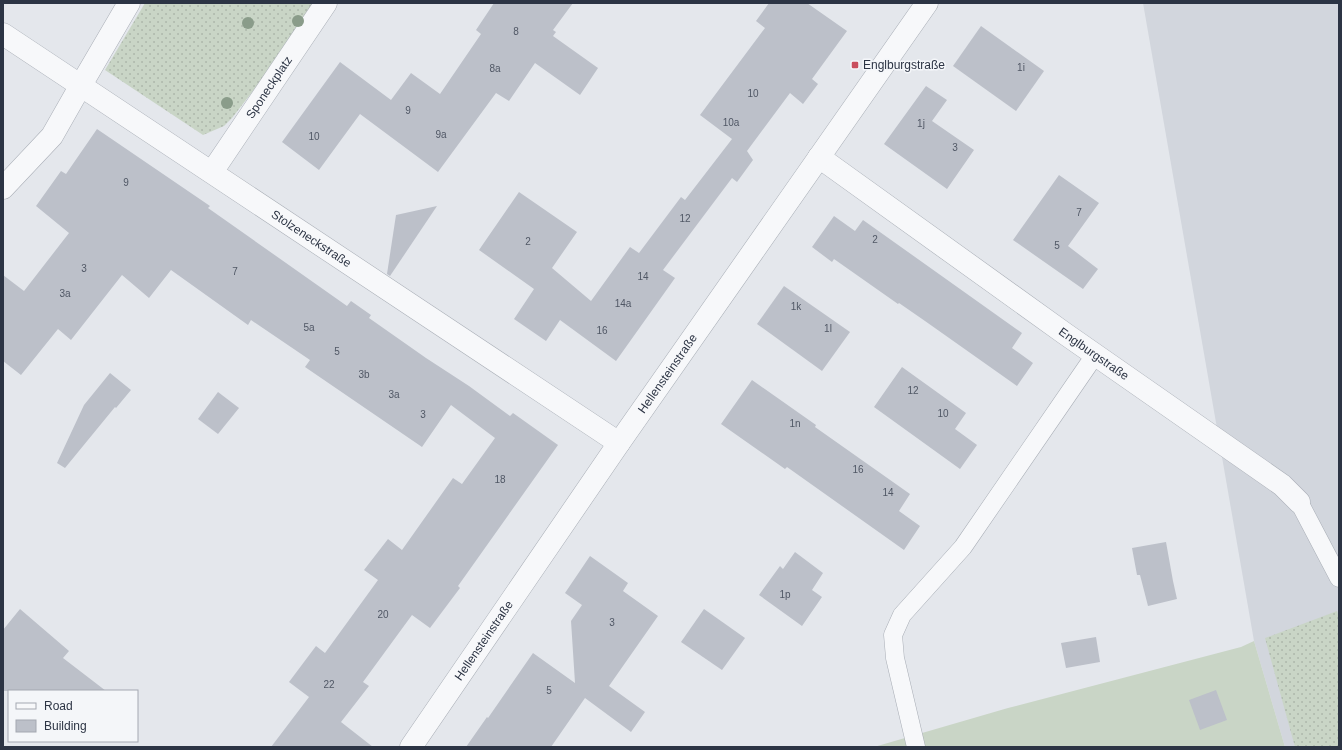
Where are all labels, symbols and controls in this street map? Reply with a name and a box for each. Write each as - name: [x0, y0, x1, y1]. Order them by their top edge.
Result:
- house number: 8: [513, 26, 519, 37]
- street label: Sponeckplatz: [243, 54, 295, 121]
- place label: Englburgstraße: [863, 58, 945, 72]
- marker: Englburgstraße: [850, 60, 860, 70]
- house number: 1i: [1017, 62, 1025, 73]
- house number: 8a: [489, 63, 501, 74]
- house number: 10: [747, 88, 759, 99]
- house number: 9: [405, 105, 411, 116]
- house number: 10a: [723, 117, 740, 128]
- house number: 1j: [917, 118, 925, 129]
- house number: 9a: [435, 129, 447, 140]
- house number: 10: [308, 131, 320, 142]
- house number: 3: [952, 142, 958, 153]
- house number: 9: [123, 177, 129, 188]
- street label: Stolzeneckstraße: [269, 207, 354, 270]
- house number: 7: [1076, 207, 1082, 218]
- house number: 12: [679, 213, 691, 224]
- house number: 2: [872, 234, 878, 245]
- house number: 2: [525, 236, 531, 247]
- house number: 5: [1054, 240, 1060, 251]
- house number: 3: [81, 263, 87, 274]
- house number: 7: [232, 266, 238, 277]
- house number: 14: [637, 271, 649, 282]
- house number: 3a: [59, 288, 71, 299]
- house number: 14a: [615, 298, 632, 309]
- house number: 1k: [791, 301, 802, 312]
- house number: 5a: [303, 322, 315, 333]
- house number: 1l: [824, 323, 832, 334]
- house number: 16: [596, 325, 608, 336]
- street label: Englburgstraße: [1056, 325, 1132, 383]
- street label: Hellensteinstraße: [635, 331, 700, 416]
- house number: 5: [334, 346, 340, 357]
- house number: 3b: [358, 369, 370, 380]
- house number: 12: [907, 385, 919, 396]
- house number: 3a: [388, 389, 400, 400]
- house number: 10: [937, 408, 949, 419]
- house number: 3: [420, 409, 426, 420]
- house number: 1n: [789, 418, 801, 429]
- house number: 16: [852, 464, 864, 475]
- house number: 18: [494, 474, 506, 485]
- house number: 14: [882, 487, 894, 498]
- house number: 1p: [779, 589, 791, 600]
- street label: Hellensteinstraße: [452, 598, 516, 683]
- house number: 20: [377, 609, 389, 620]
- house number: 3: [609, 617, 615, 628]
- house number: 22: [323, 679, 335, 690]
- house number: 5: [546, 685, 552, 696]
- legend: [8, 690, 138, 742]
- text: Road: [44, 699, 73, 713]
- text: Building: [44, 719, 87, 733]

